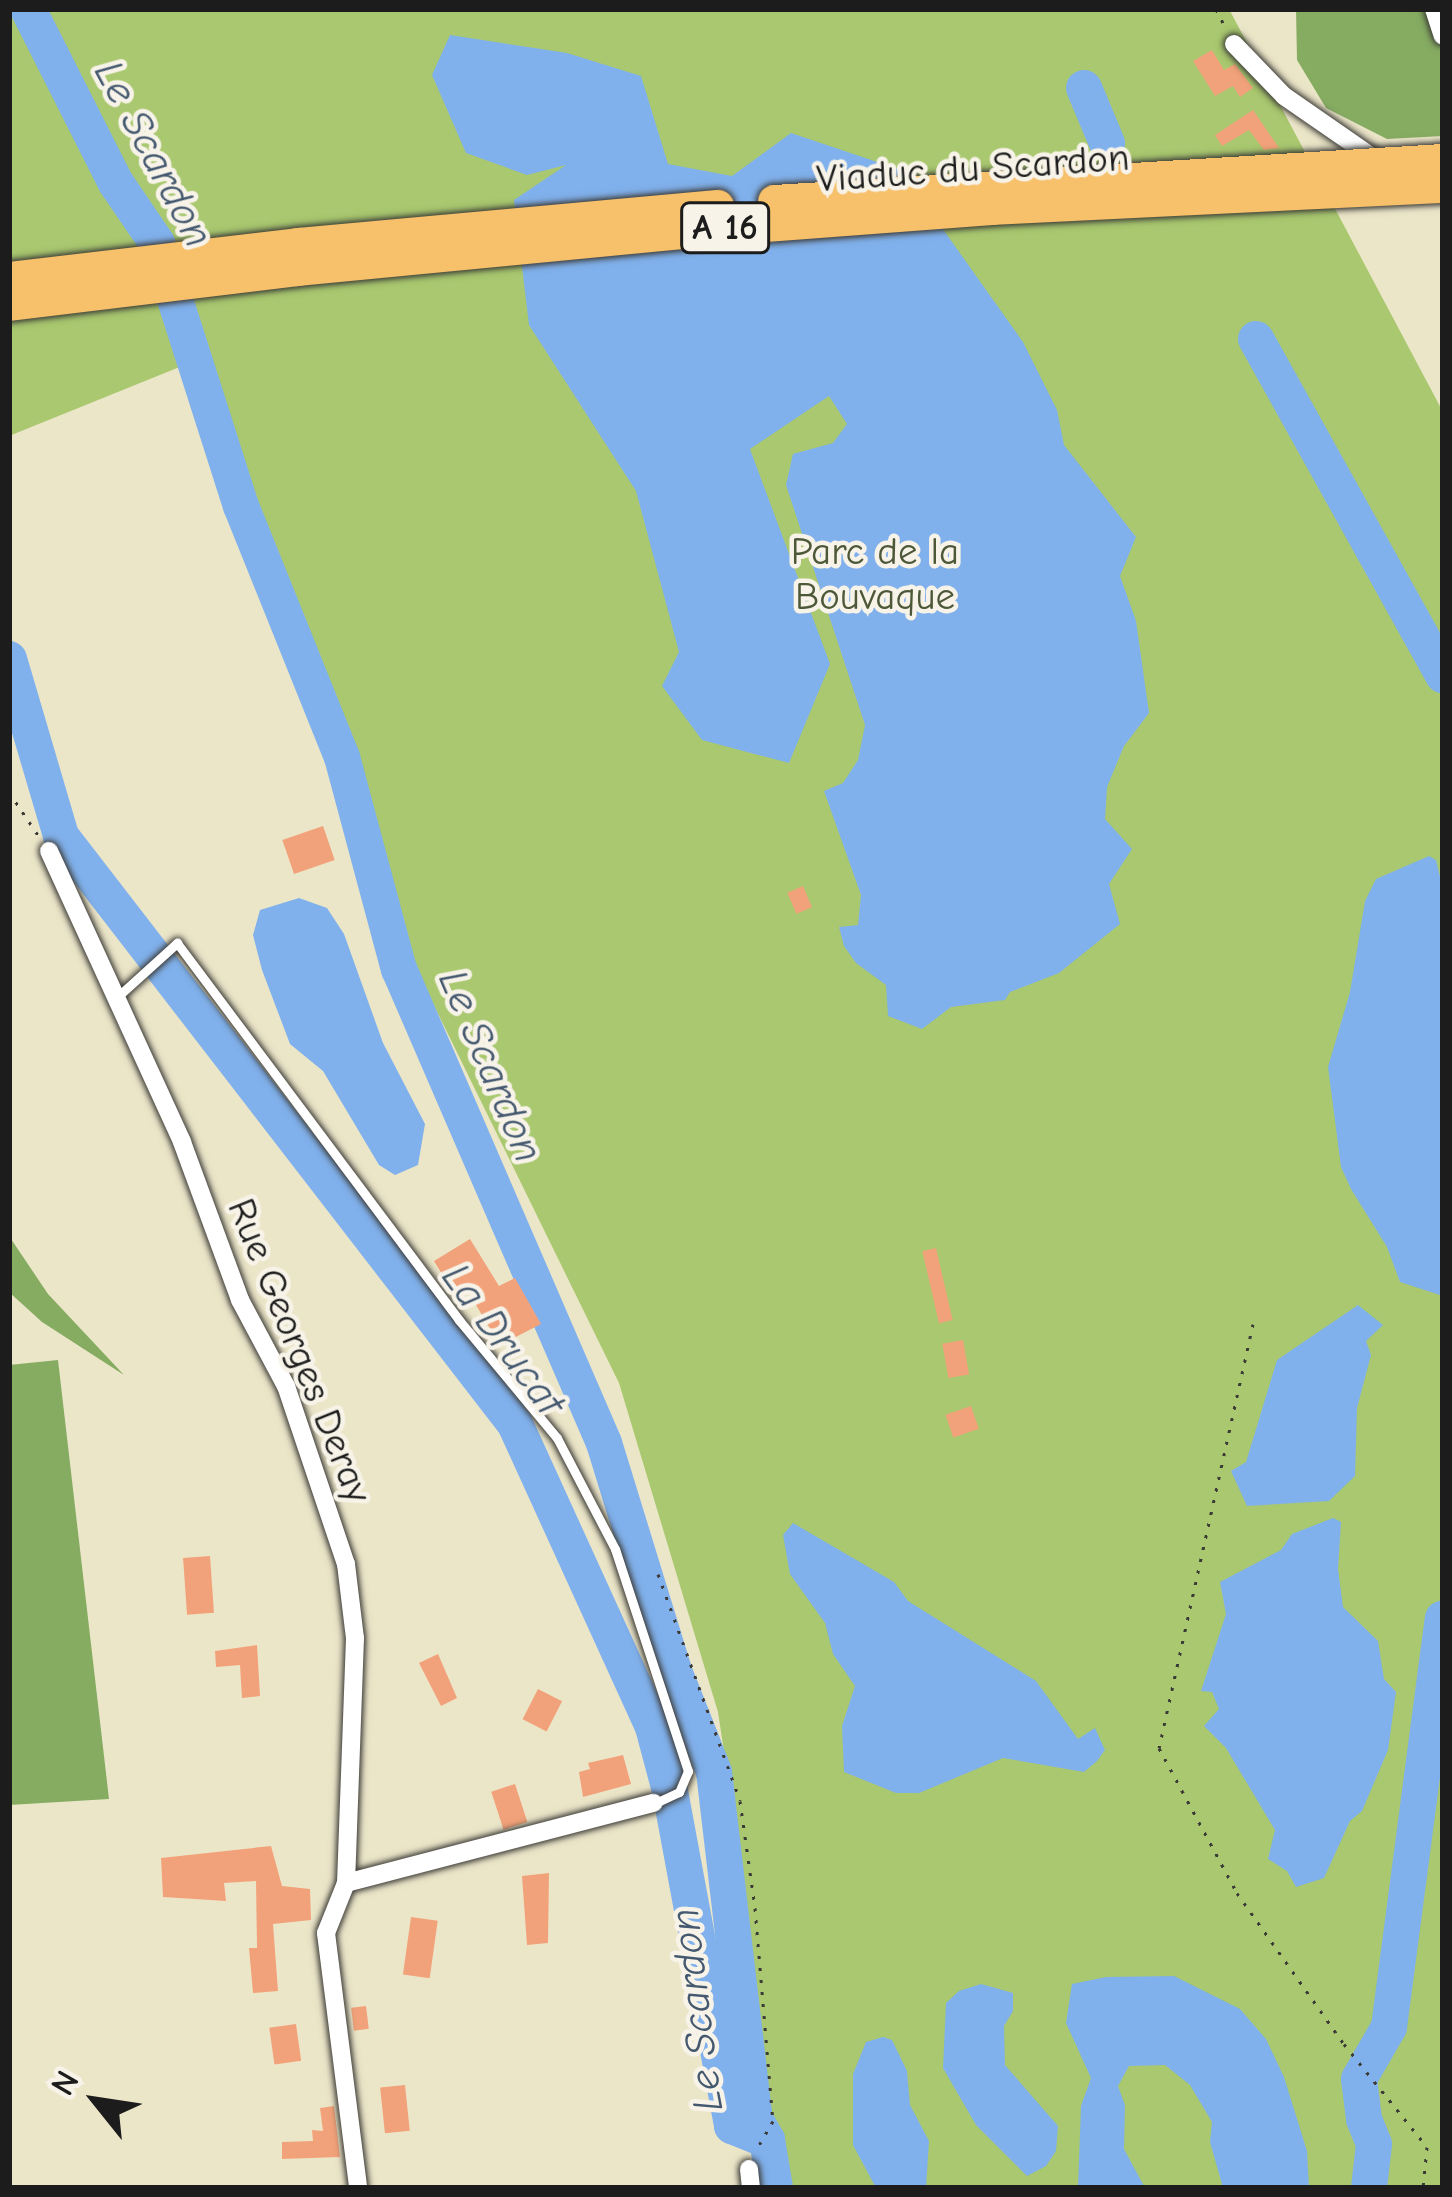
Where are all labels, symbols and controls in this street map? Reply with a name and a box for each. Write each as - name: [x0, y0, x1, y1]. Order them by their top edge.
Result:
- water label: Le Scardon: [83, 52, 223, 256]
- street label: Viaduc du Scardon: [815, 135, 1131, 203]
- road number: A 16: [680, 198, 770, 258]
- park label: Parc de la Bouvaque: [791, 530, 959, 621]
- water label: Le Scardon: [427, 962, 553, 1170]
- street label: Rue Georges Deray: [217, 1192, 381, 1510]
- water label: La Drucat: [431, 1254, 575, 1426]
- water label: Le Scardon: [660, 1906, 734, 2114]
- north arrow: [36, 2041, 156, 2161]
- text: N: [43, 2064, 87, 2102]

